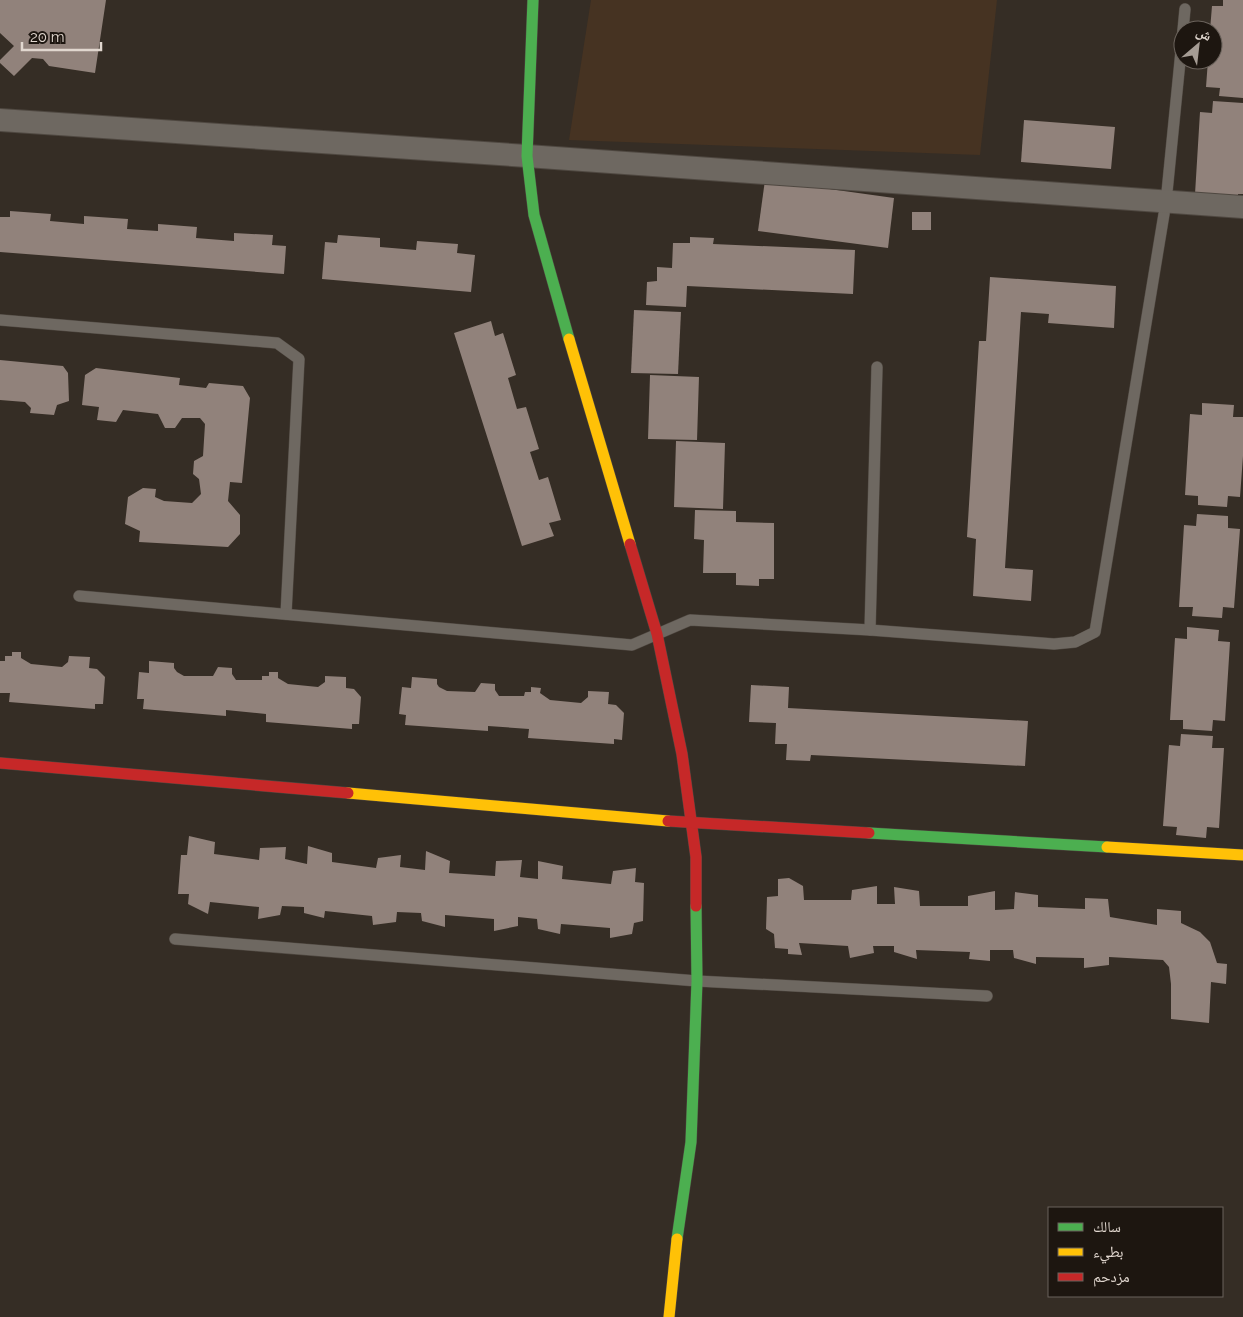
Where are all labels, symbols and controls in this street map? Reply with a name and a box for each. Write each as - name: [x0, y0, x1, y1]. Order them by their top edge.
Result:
- scale bar: [22, 20, 101, 52]
- north arrow: [1173, 20, 1223, 70]
- text: ش: [1193, 23, 1215, 45]
- text: 20 m: [30, 28, 65, 46]
- legend: [1048, 1207, 1223, 1297]
- text: سالك: [1093, 1218, 1121, 1236]
- text: بطيء: [1093, 1243, 1123, 1264]
- text: مزدحم: [1093, 1268, 1130, 1287]

